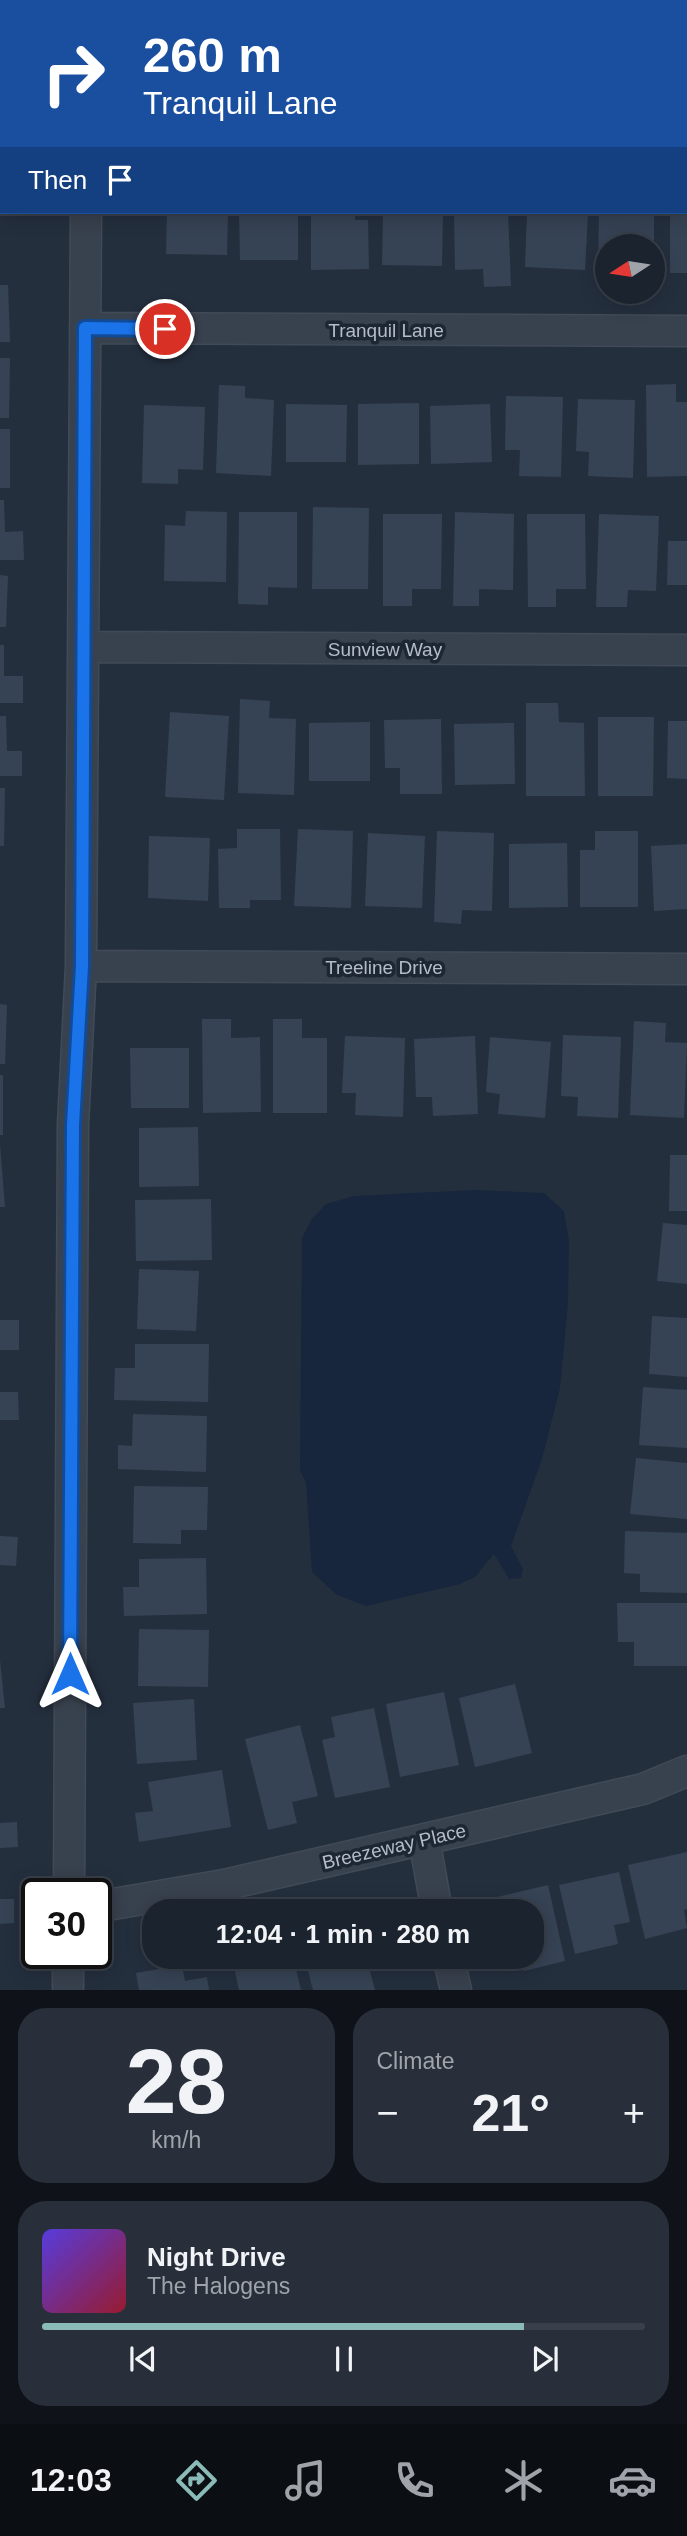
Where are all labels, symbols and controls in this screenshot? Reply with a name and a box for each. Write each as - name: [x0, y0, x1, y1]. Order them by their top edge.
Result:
- icon: right: [28, 28, 119, 119]
- text: 260 m: [143, 28, 282, 82]
- text: Tranquil Lane: [143, 85, 338, 121]
- icon: arrive: [101, 161, 139, 199]
- text: Then: [28, 165, 87, 195]
- north arrow: [595, 234, 665, 304]
- map controls: [595, 234, 665, 304]
- pin: [135, 299, 195, 359]
- icon: arrive: [146, 310, 184, 348]
- street label: Tranquil Lane: [328, 320, 444, 341]
- street label: Sunview Way: [328, 639, 443, 660]
- street label: Treeline Drive: [325, 957, 443, 978]
- position arrow: [33, 1637, 107, 1711]
- street label: Breezeway Place: [320, 1820, 468, 1873]
- speed limit sign: 30: [21, 1878, 112, 1969]
- text: 12:04 · 1 min · 280 m: [216, 1919, 470, 1949]
- text: 28: [126, 2031, 227, 2132]
- text: Climate: [377, 2048, 454, 2074]
- text: 21°: [471, 2084, 550, 2142]
- text: −: [377, 2092, 399, 2134]
- text: +: [623, 2092, 645, 2134]
- text: km/h: [151, 2127, 201, 2153]
- text: Night Drive: [147, 2242, 286, 2272]
- text: The Halogens: [147, 2273, 290, 2299]
- icon: previous: [124, 2340, 162, 2378]
- icon: pause: [325, 2340, 363, 2378]
- icon: next: [526, 2340, 564, 2378]
- icon: directions: [172, 2456, 221, 2505]
- icon: music: [281, 2456, 330, 2505]
- icon: phone: [390, 2456, 439, 2505]
- icon: climate: [499, 2456, 548, 2505]
- icon: car: [608, 2456, 657, 2505]
- text: 12:03: [30, 2462, 112, 2498]

